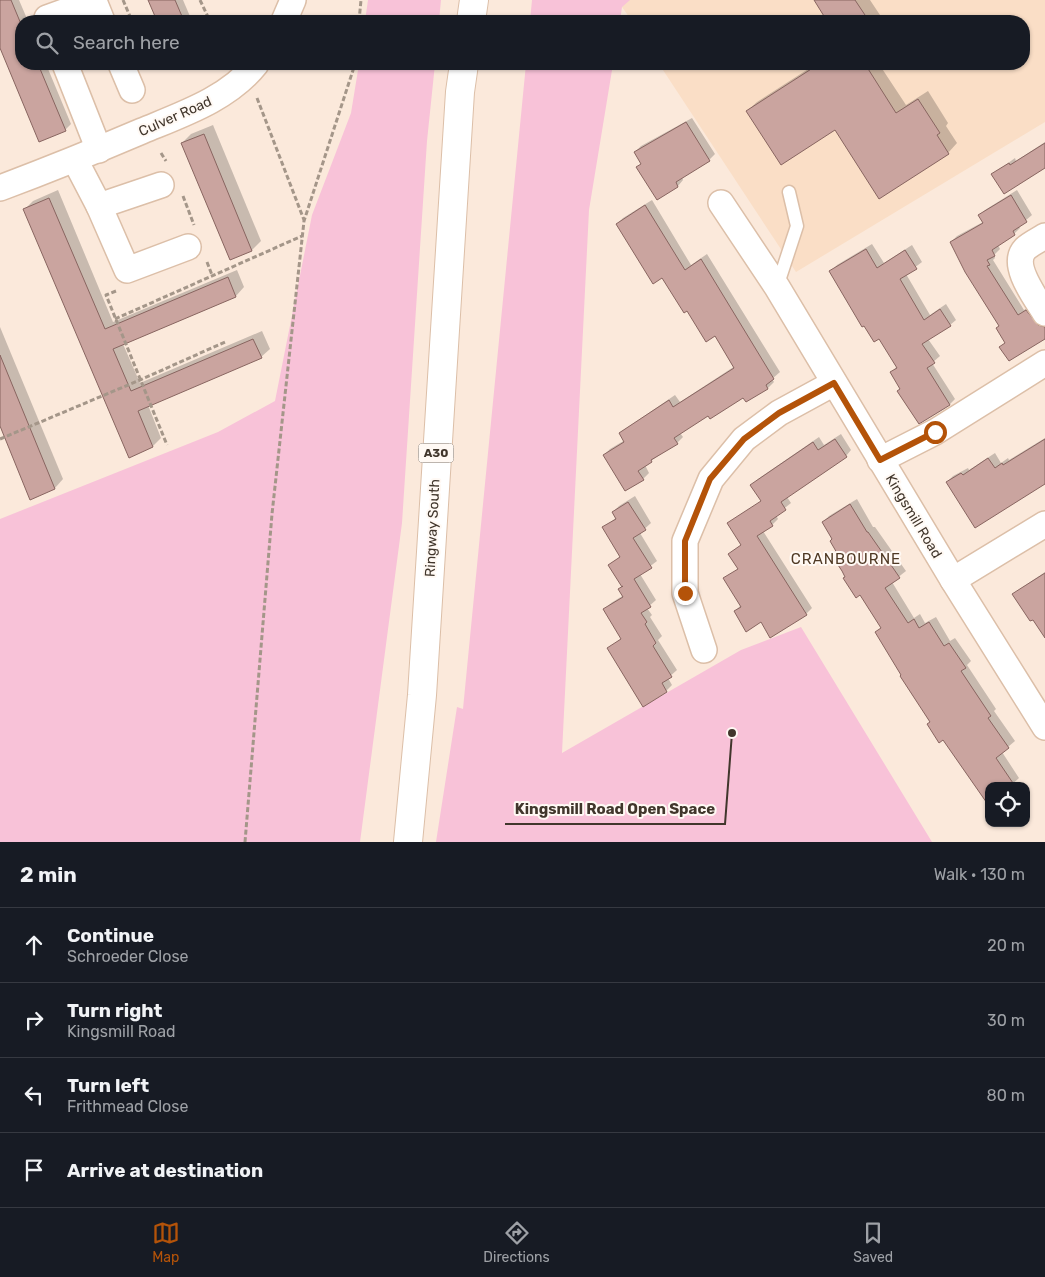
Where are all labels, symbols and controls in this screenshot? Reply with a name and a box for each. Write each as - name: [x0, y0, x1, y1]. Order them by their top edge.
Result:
- search box: [15, 15, 1030, 70]
- icon: search: [33, 29, 61, 57]
- text: Search here: [73, 31, 180, 54]
- street label: Culver Road: [136, 93, 214, 140]
- route start: [924, 421, 947, 444]
- road number: A30: [418, 443, 454, 462]
- street label: Kingsmill Road: [882, 471, 945, 561]
- street label: Ringway South: [421, 479, 444, 577]
- district label: CRANBOURNE: [791, 550, 901, 568]
- route end: [674, 582, 697, 605]
- map controls: [985, 782, 1030, 827]
- button: locate: [985, 782, 1030, 827]
- callout: Kingsmill Road Open Space: [505, 794, 725, 824]
- text: Kingsmill Road Open Space: [515, 800, 715, 818]
- text: 2 min: [20, 862, 77, 887]
- text: Walk · 130 m: [934, 865, 1025, 884]
- text: Continue: [67, 924, 154, 947]
- icon: ahead: [20, 931, 48, 959]
- text: 20 m: [987, 936, 1025, 955]
- text: Schroeder Close: [67, 947, 189, 966]
- text: Turn right: [67, 999, 162, 1022]
- icon: right: [20, 1006, 48, 1034]
- text: 30 m: [987, 1011, 1025, 1030]
- text: Kingsmill Road: [67, 1022, 176, 1041]
- text: Turn left: [67, 1074, 149, 1097]
- icon: left: [20, 1081, 48, 1109]
- text: 80 m: [987, 1086, 1025, 1105]
- text: Frithmead Close: [67, 1097, 188, 1116]
- icon: arrive: [20, 1156, 48, 1184]
- text: Arrive at destination: [67, 1159, 263, 1182]
- tab: Map: [152, 1219, 180, 1266]
- tab: Directions: [483, 1219, 550, 1266]
- tab: Saved: [853, 1219, 893, 1266]

